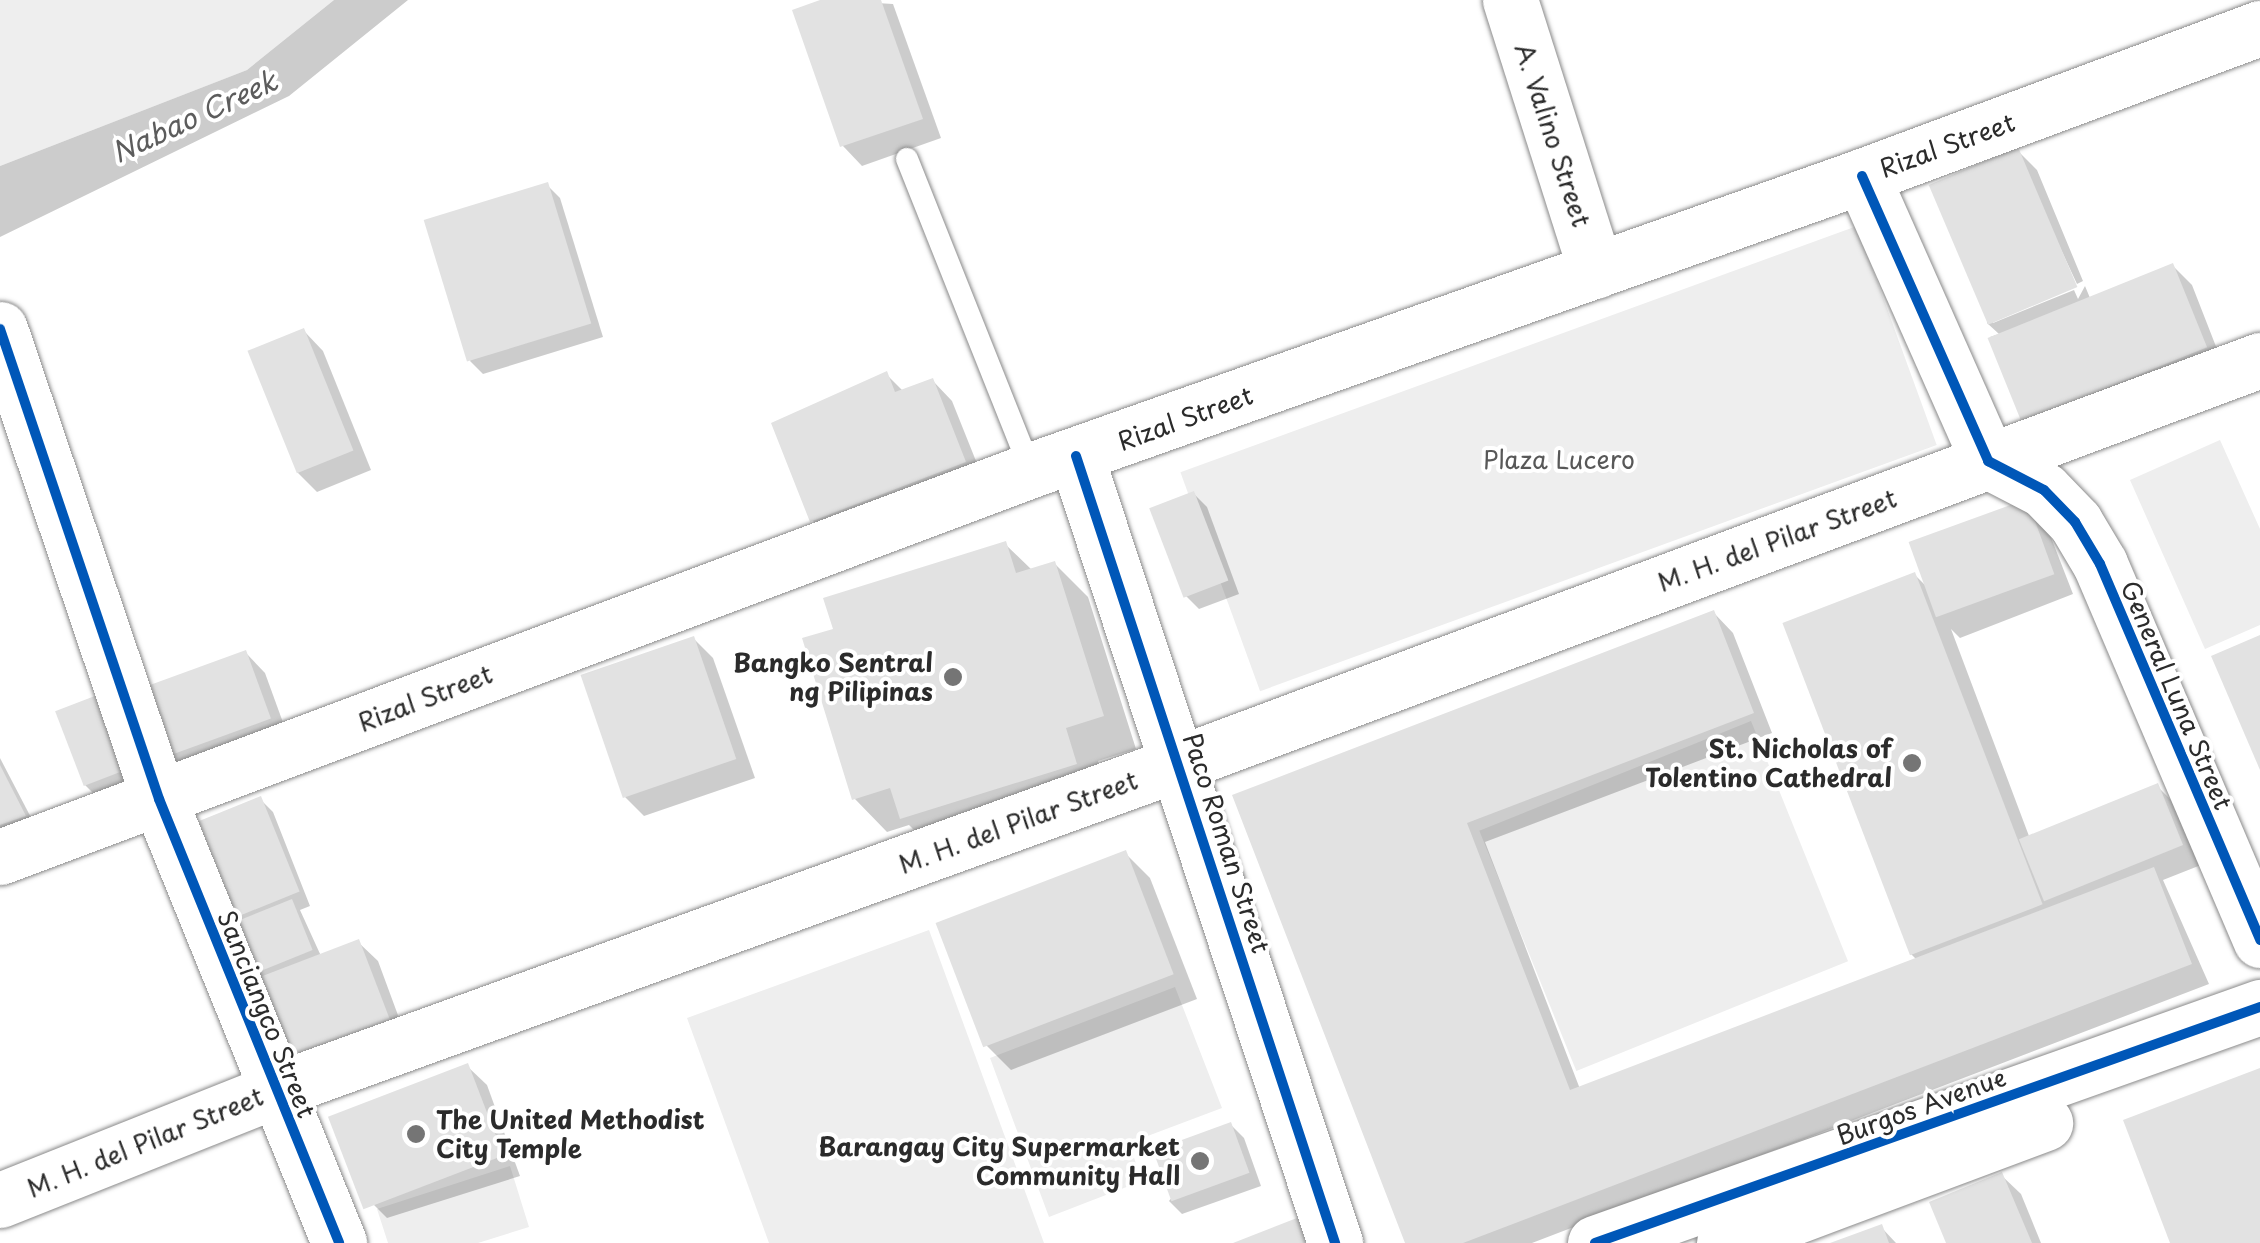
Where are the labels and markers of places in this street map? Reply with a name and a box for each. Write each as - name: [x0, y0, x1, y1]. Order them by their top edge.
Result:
- place label: Bangko Sentral ng Pilipinas: [732, 648, 933, 707]
- marker: Bangko Sentral ng Pilipinas: [942, 666, 964, 688]
- place label: St. Nicholas of Tolentino Cathedral: [1644, 734, 1892, 793]
- marker: St. Nicholas of Tolentino Cathedral: [1901, 752, 1923, 774]
- place label: The United Methodist City Temple: [436, 1105, 708, 1164]
- marker: The United Methodist City Temple: [405, 1123, 427, 1145]
- place label: Barangay City Supermarket Community Hall: [818, 1132, 1180, 1191]
- marker: Barangay City Supermarket Community Hall: [1189, 1150, 1211, 1172]

